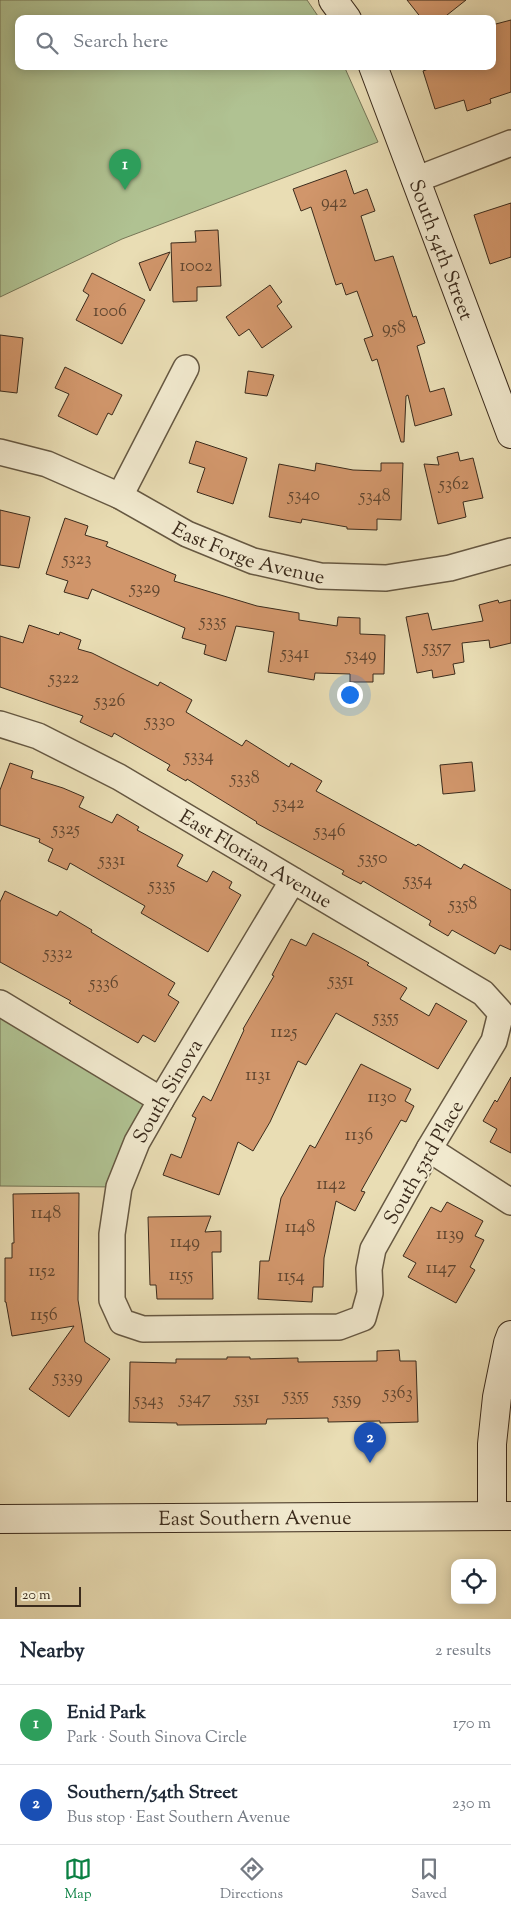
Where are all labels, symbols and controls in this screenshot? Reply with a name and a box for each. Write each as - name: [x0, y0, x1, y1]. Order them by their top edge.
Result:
- search box: [15, 15, 496, 70]
- icon: search: [33, 29, 61, 57]
- text: Search here: [73, 29, 168, 56]
- pin: 1: [109, 149, 141, 190]
- street label: South 54th Street: [400, 176, 479, 325]
- house number: 942: [321, 190, 348, 216]
- house number: 1002: [179, 254, 213, 280]
- house number: 1006: [93, 299, 127, 325]
- house number: 958: [382, 316, 406, 342]
- house number: 5362: [438, 472, 470, 498]
- house number: 5340: [287, 483, 320, 509]
- house number: 5348: [358, 484, 391, 510]
- street label: East Forge Avenue: [165, 516, 327, 594]
- house number: 5323: [61, 547, 92, 573]
- house number: 5329: [129, 576, 161, 602]
- house number: 5335: [199, 609, 226, 635]
- house number: 5357: [422, 635, 451, 661]
- house number: 5341: [280, 641, 309, 667]
- house number: 5349: [344, 643, 377, 669]
- house number: 5322: [48, 666, 80, 692]
- your location: [337, 682, 363, 708]
- house number: 5326: [94, 689, 125, 715]
- house number: 5330: [144, 709, 175, 735]
- house number: 5334: [183, 744, 214, 770]
- house number: 5338: [229, 766, 260, 792]
- house number: 5342: [273, 791, 305, 817]
- street label: East Florian Avenue: [173, 804, 337, 917]
- house number: 5325: [51, 817, 80, 843]
- house number: 5346: [313, 819, 346, 845]
- house number: 5350: [357, 846, 388, 872]
- house number: 5331: [98, 848, 125, 874]
- house number: 5354: [403, 868, 432, 894]
- house number: 5335: [148, 873, 175, 899]
- house number: 5358: [448, 892, 477, 918]
- house number: 5332: [42, 941, 73, 967]
- house number: 5351: [327, 968, 354, 994]
- house number: 5336: [88, 971, 119, 997]
- house number: 5355: [372, 1005, 399, 1031]
- house number: 1125: [271, 1020, 297, 1046]
- street label: South Sinova: [127, 1034, 211, 1150]
- house number: 1131: [245, 1063, 271, 1089]
- house number: 1130: [368, 1085, 396, 1111]
- street label: South 53rd Place: [378, 1096, 473, 1231]
- house number: 1136: [345, 1123, 373, 1149]
- house number: 1142: [316, 1172, 346, 1198]
- house number: 1148: [31, 1201, 61, 1227]
- house number: 1148: [285, 1215, 315, 1241]
- house number: 1139: [436, 1222, 464, 1248]
- house number: 1149: [170, 1230, 200, 1256]
- house number: 1147: [426, 1256, 456, 1282]
- house number: 1152: [29, 1259, 56, 1285]
- house number: 1155: [169, 1263, 193, 1289]
- house number: 1154: [277, 1264, 305, 1290]
- house number: 1156: [30, 1303, 58, 1329]
- house number: 5339: [52, 1365, 83, 1391]
- house number: 5363: [382, 1381, 413, 1407]
- house number: 5355: [282, 1383, 309, 1409]
- house number: 5347: [178, 1386, 211, 1412]
- house number: 5351: [233, 1386, 260, 1412]
- house number: 5359: [332, 1387, 361, 1413]
- house number: 5343: [133, 1388, 164, 1414]
- pin: 2: [354, 1422, 386, 1463]
- street label: East Southern Avenue: [158, 1505, 352, 1535]
- map controls: [451, 1559, 496, 1604]
- button: locate: [451, 1559, 496, 1604]
- scale bar: [15, 1584, 81, 1607]
- text: 20 m: [22, 1586, 51, 1606]
- text: Nearby: [20, 1637, 85, 1667]
- text: 2 results: [435, 1640, 491, 1663]
- text: Enid Park: [67, 1700, 146, 1727]
- text: 1: [33, 1713, 39, 1736]
- text: 170 m: [453, 1713, 491, 1736]
- text: Park · South Sinova Circle: [67, 1727, 247, 1750]
- text: Southern/54th Street: [67, 1780, 238, 1807]
- text: 2: [32, 1793, 40, 1816]
- text: 230 m: [452, 1793, 491, 1816]
- text: Bus stop · East Southern Avenue: [67, 1807, 290, 1830]
- tab: Map: [64, 1855, 92, 1905]
- tab: Directions: [220, 1855, 283, 1905]
- tab: Saved: [411, 1855, 447, 1905]

